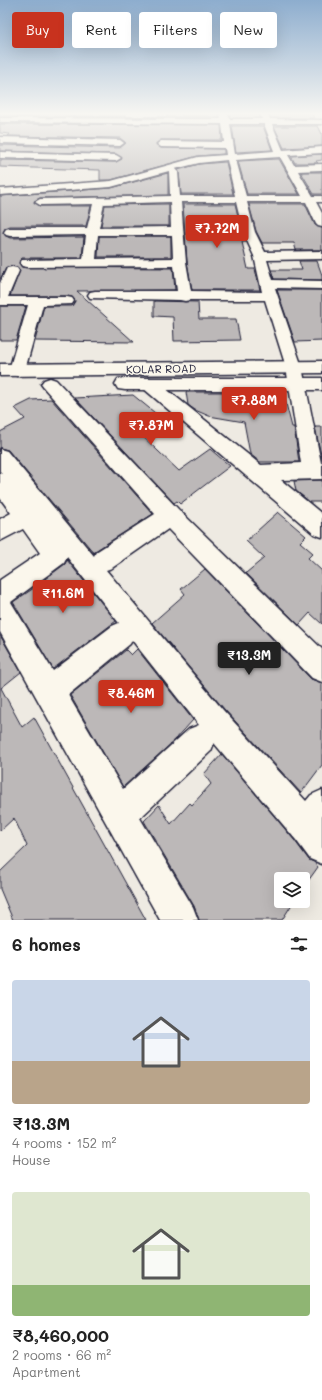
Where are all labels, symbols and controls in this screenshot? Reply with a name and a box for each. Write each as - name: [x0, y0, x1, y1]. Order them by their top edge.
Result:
- chip: Buy: [12, 12, 64, 48]
- chip: Rent: [72, 12, 131, 48]
- chip: Filters: [139, 12, 212, 48]
- chip: New: [220, 12, 277, 48]
- pin: ₹7.72M: [184, 215, 250, 249]
- text: ₹7.72M: [195, 219, 239, 236]
- street label: KOLAR ROAD: [126, 360, 196, 377]
- pin: ₹7.88M: [221, 387, 287, 421]
- text: ₹7.88M: [231, 391, 277, 408]
- pin: ₹7.87M: [118, 412, 184, 446]
- text: ₹7.87M: [128, 416, 174, 433]
- pin: ₹11.6M: [30, 580, 96, 614]
- text: ₹11.6M: [42, 584, 84, 601]
- pin: ₹13.3M: [216, 642, 282, 676]
- text: ₹13.3M: [227, 646, 271, 663]
- pin: ₹8.46M: [98, 680, 164, 714]
- text: ₹8.46M: [107, 684, 155, 701]
- map controls: [274, 872, 310, 908]
- button: layers: [274, 872, 310, 908]
- text: 6 homes: [12, 933, 81, 955]
- icon: filters: [288, 933, 310, 955]
- icon: home: [125, 1006, 197, 1078]
- text: ₹13.3M: [12, 1112, 70, 1134]
- text: 4 rooms · 152 m²: [12, 1134, 116, 1151]
- text: House: [12, 1151, 50, 1168]
- icon: home: [125, 1218, 197, 1290]
- text: ₹8,460,000: [12, 1324, 109, 1346]
- text: 2 rooms · 66 m²: [12, 1346, 111, 1363]
- text: Apartment: [12, 1363, 81, 1380]

